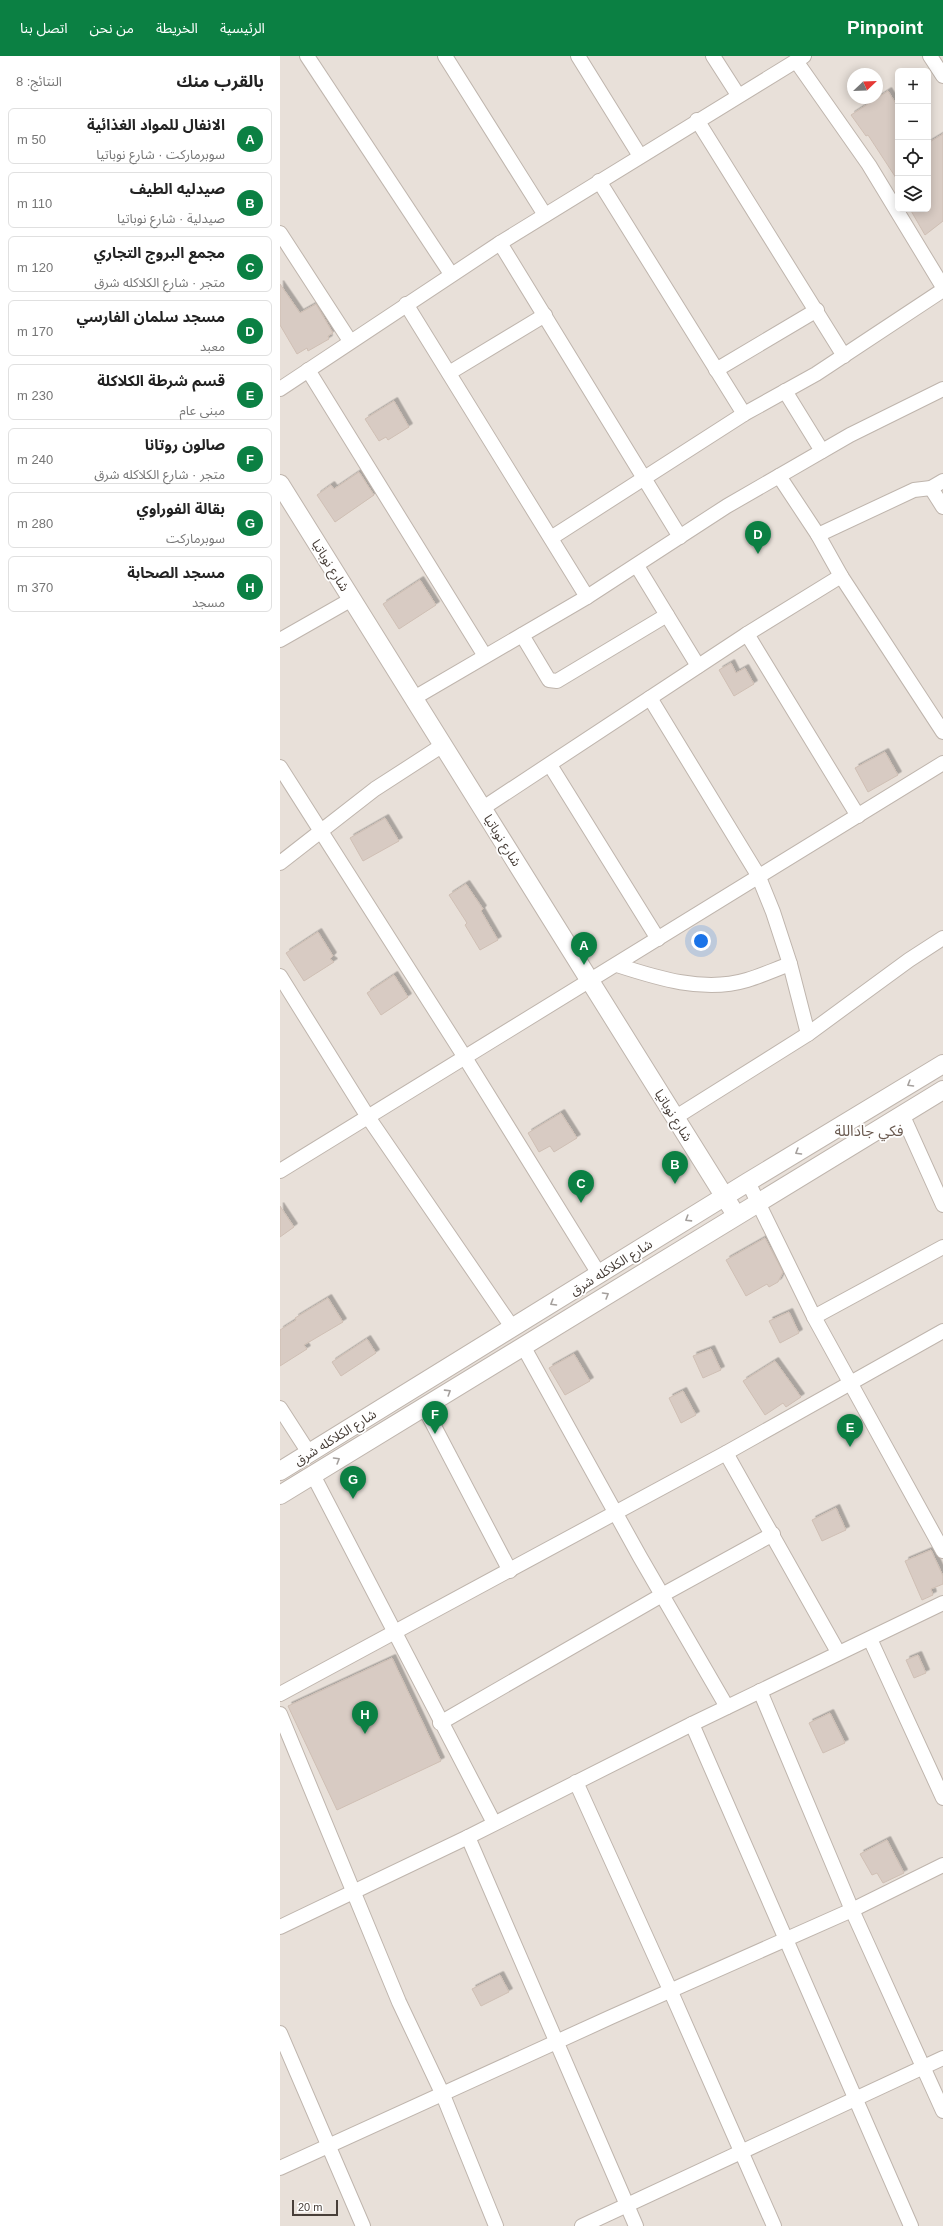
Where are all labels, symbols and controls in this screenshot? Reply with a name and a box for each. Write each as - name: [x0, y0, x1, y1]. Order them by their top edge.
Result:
- text: Pinpoint: [847, 17, 923, 38]
- text: اتصل بنا: [20, 20, 68, 36]
- text: من نحن: [90, 20, 134, 36]
- text: الخريطة: [156, 20, 198, 36]
- text: الرئيسية: [220, 20, 265, 36]
- north arrow: [847, 68, 883, 104]
- map controls: [895, 68, 931, 212]
- button: +: [895, 68, 931, 104]
- text: بالقرب منك: [176, 72, 264, 91]
- text: النتائج: 8: [16, 74, 62, 89]
- button: −: [895, 104, 931, 140]
- text: الانفال للمواد الغذائية: [87, 116, 225, 133]
- text: 50 m: [17, 132, 46, 147]
- text: A: [245, 132, 255, 147]
- button: locate: [895, 140, 931, 176]
- text: سوبرماركت · شارع نوباتيا: [96, 147, 225, 162]
- button: layers: [895, 176, 931, 212]
- text: صيدليه الطيف: [130, 180, 225, 197]
- text: 110 m: [17, 196, 52, 211]
- text: B: [245, 196, 255, 211]
- text: صيدلية · شارع نوباتيا: [117, 211, 225, 226]
- text: مجمع البروج التجاري: [94, 244, 225, 261]
- text: 120 m: [17, 260, 53, 275]
- text: C: [245, 260, 255, 275]
- text: متجر · شارع الكلاكله شرق: [94, 275, 225, 290]
- text: مسجد سلمان الفارسي: [76, 308, 225, 325]
- text: 170 m: [17, 324, 53, 339]
- text: D: [245, 324, 255, 339]
- text: معبد: [200, 339, 225, 354]
- text: قسم شرطة الكلاكلة: [97, 372, 225, 389]
- text: 230 m: [17, 388, 53, 403]
- text: E: [246, 388, 254, 403]
- text: مبنى عام: [179, 403, 225, 418]
- text: صالون روتانا: [145, 436, 225, 453]
- text: 240 m: [17, 452, 53, 467]
- text: F: [246, 452, 254, 467]
- text: متجر · شارع الكلاكله شرق: [94, 467, 225, 482]
- text: بقالة الفوراوي: [137, 500, 225, 517]
- text: 280 m: [17, 516, 53, 531]
- text: G: [245, 516, 255, 531]
- pin: D: [745, 521, 771, 554]
- text: سوبرماركت: [166, 531, 225, 546]
- street label: شارع نوباتيا: [306, 537, 352, 596]
- text: مسجد الصحابة: [127, 564, 225, 581]
- text: 370 m: [17, 580, 53, 595]
- text: H: [245, 580, 255, 595]
- text: مسجد: [192, 595, 225, 610]
- street label: شارع نوباتيا: [478, 812, 524, 871]
- your location: [691, 931, 711, 951]
- pin: A: [571, 932, 597, 965]
- one-way arrow: [907, 1080, 914, 1087]
- street label: شارع نوباتيا: [649, 1087, 695, 1146]
- district label: فكي جاداللة: [834, 1122, 904, 1142]
- one-way arrow: [795, 1147, 802, 1154]
- pin: B: [662, 1151, 688, 1184]
- pin: C: [568, 1170, 594, 1203]
- one-way arrow: [685, 1215, 692, 1222]
- street label: شارع الكلاكله شرق: [567, 1236, 657, 1301]
- one-way arrow: [602, 1292, 609, 1299]
- one-way arrow: [550, 1298, 557, 1305]
- one-way arrow: [444, 1390, 451, 1397]
- pin: F: [422, 1401, 448, 1434]
- street label: شارع الكلاكله شرق: [291, 1406, 381, 1471]
- pin: E: [837, 1414, 863, 1447]
- one-way arrow: [333, 1458, 340, 1465]
- pin: G: [340, 1466, 366, 1499]
- pin: H: [352, 1701, 378, 1734]
- scale bar: [292, 2198, 338, 2217]
- text: 20 m: [298, 2201, 322, 2213]

